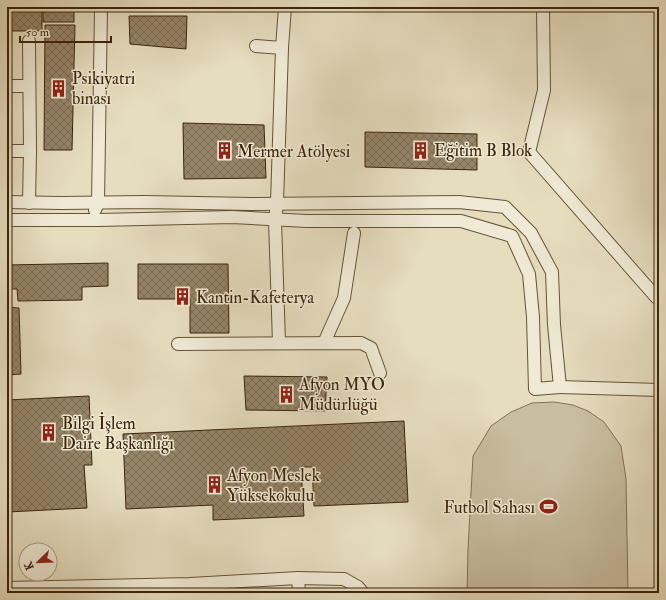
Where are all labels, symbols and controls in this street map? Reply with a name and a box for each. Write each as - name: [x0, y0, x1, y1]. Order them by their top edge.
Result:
- scale bar: [20, 18, 111, 44]
- text: 50 m: [26, 25, 50, 40]
- place label: Psikiyatri binası: [72, 68, 136, 109]
- building icon: Psikiyatri binası: [49, 78, 69, 98]
- building icon: Eğitim B Blok: [411, 140, 431, 160]
- place label: Eğitim B Blok: [434, 140, 532, 161]
- building icon: Mermer Atölyesi: [214, 141, 234, 161]
- place label: Mermer Atölyesi: [237, 141, 351, 163]
- building icon: Kantin-Kafeterya: [173, 287, 193, 307]
- place label: Kantin-Kafeterya: [196, 287, 315, 309]
- place label: Afyon MYO Müdürlüğü: [298, 374, 385, 415]
- building icon: Afyon MYO Müdürlüğü: [276, 384, 296, 404]
- place label: Bilgi İşlem Daire Başkanlığı: [62, 412, 174, 454]
- building icon: Bilgi İşlem Daire Başkanlığı: [39, 423, 59, 443]
- place label: Afyon Meslek Yüksekokulu: [226, 465, 320, 506]
- building icon: Afyon Meslek Yüksekokulu: [204, 475, 224, 495]
- place label: Futbol Sahası: [443, 497, 535, 518]
- sports icon: Futbol Sahası: [538, 497, 558, 517]
- north arrow: [18, 542, 58, 582]
- text: K: [21, 558, 37, 572]

